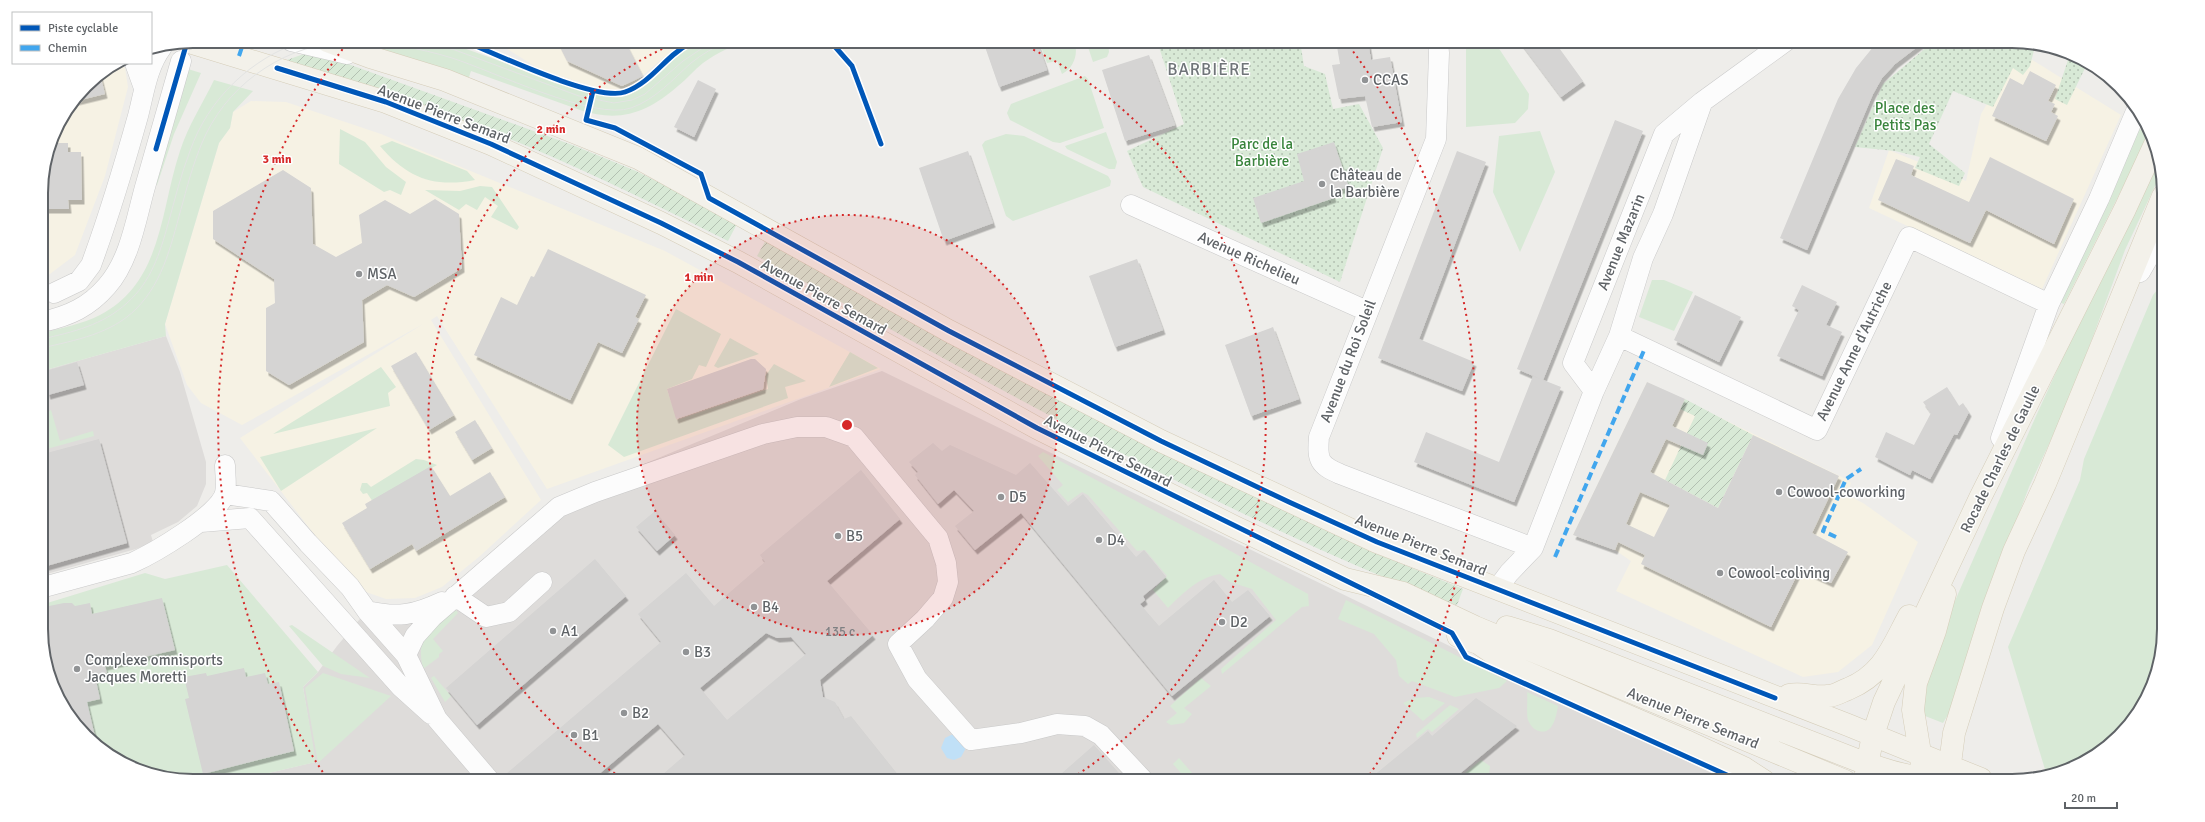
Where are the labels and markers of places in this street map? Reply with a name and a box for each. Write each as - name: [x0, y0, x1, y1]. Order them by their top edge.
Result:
- place label: CCAS: [1373, 71, 1409, 89]
- marker: CCAS: [1360, 75, 1370, 85]
- place label: Château de la Barbière: [1330, 166, 1402, 201]
- marker: Château de la Barbière: [1317, 179, 1327, 189]
- place label: MSA: [367, 265, 397, 283]
- marker: MSA: [354, 269, 364, 279]
- centre of rings: [840, 418, 854, 432]
- place label: Cowool-coworking: [1787, 483, 1906, 501]
- marker: Cowool-coworking: [1774, 487, 1784, 497]
- place label: D5: [1009, 488, 1027, 506]
- marker: D5: [996, 492, 1006, 502]
- place label: B5: [846, 527, 863, 545]
- marker: B5: [833, 531, 843, 541]
- place label: D4: [1107, 531, 1125, 549]
- marker: D4: [1094, 535, 1104, 545]
- place label: Cowool-coliving: [1728, 564, 1830, 582]
- marker: Cowool-coliving: [1715, 568, 1725, 578]
- place label: B4: [762, 598, 779, 616]
- marker: B4: [749, 602, 759, 612]
- place label: D2: [1230, 613, 1248, 631]
- marker: D2: [1217, 617, 1227, 627]
- place label: A1: [561, 622, 578, 640]
- marker: A1: [548, 626, 558, 636]
- place label: B3: [694, 643, 711, 661]
- marker: B3: [681, 647, 691, 657]
- place label: Complexe omnisports Jacques Moretti: [85, 651, 223, 686]
- marker: Complexe omnisports Jacques Moretti: [72, 664, 82, 674]
- place label: B2: [632, 704, 649, 722]
- marker: B2: [619, 708, 629, 718]
- place label: B1: [582, 726, 599, 744]
- marker: B1: [569, 730, 579, 740]

